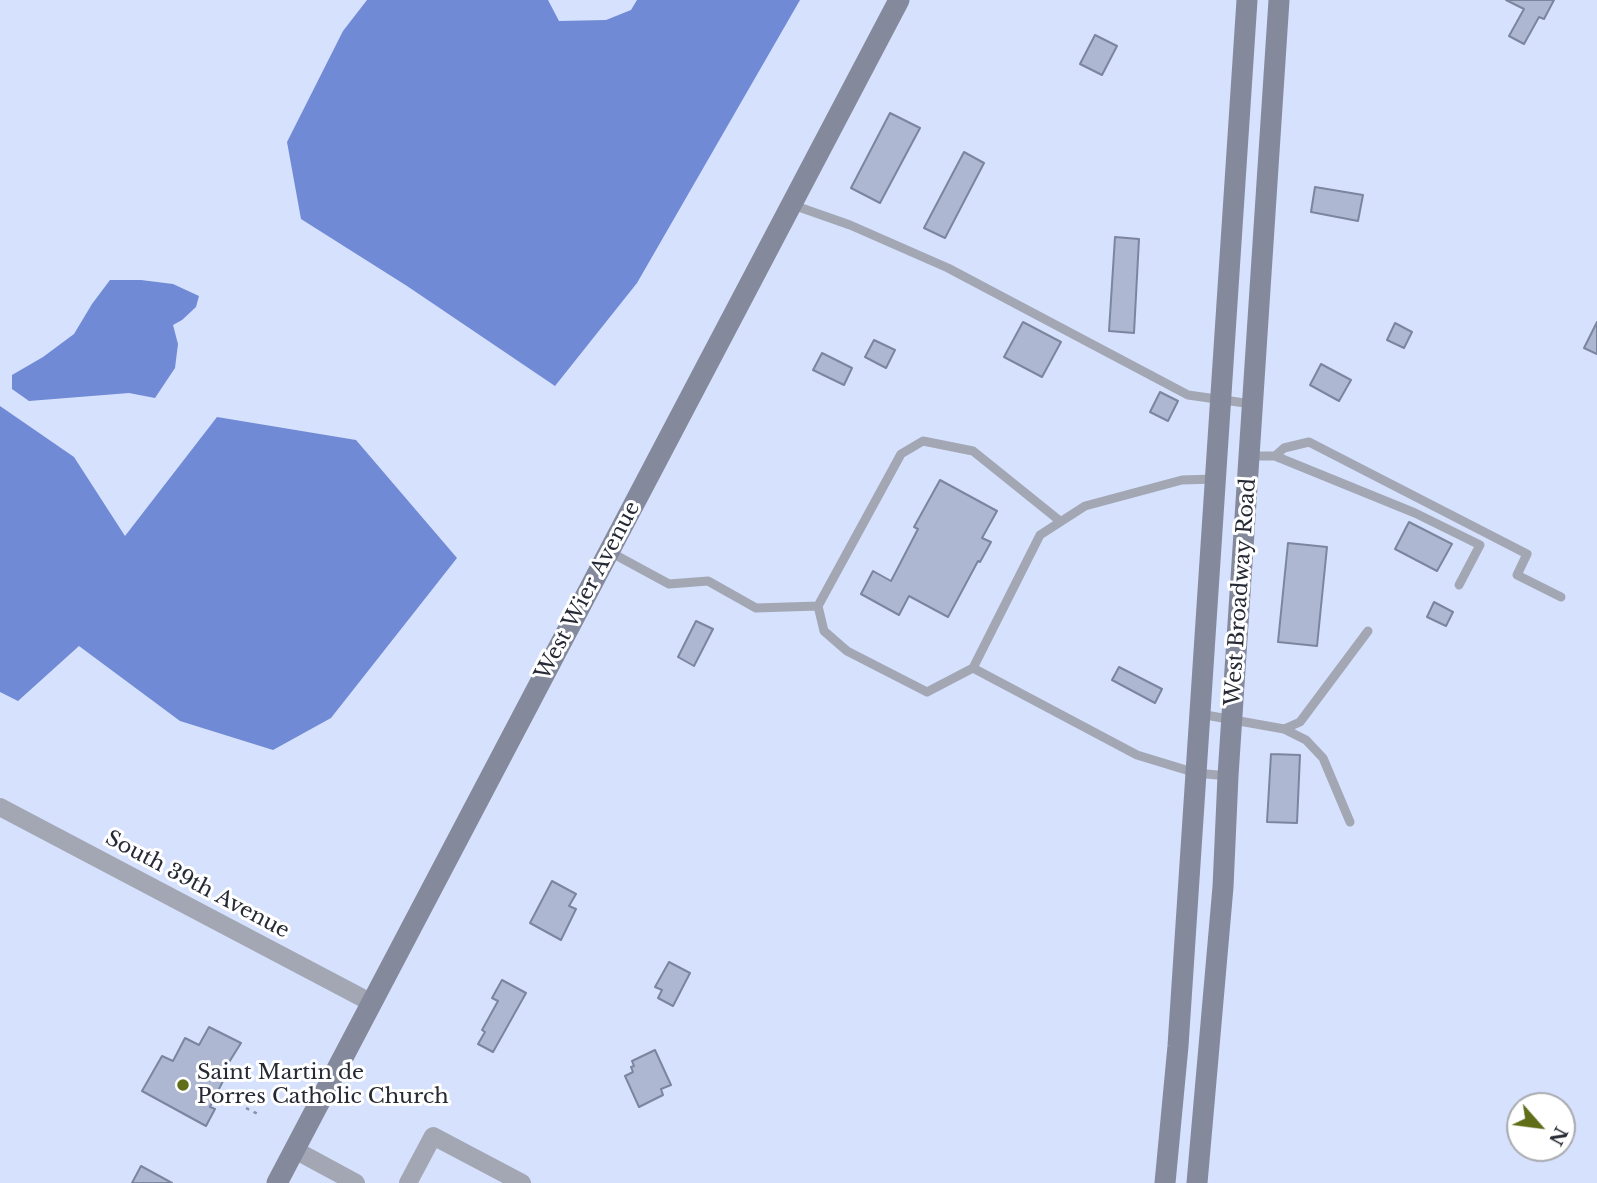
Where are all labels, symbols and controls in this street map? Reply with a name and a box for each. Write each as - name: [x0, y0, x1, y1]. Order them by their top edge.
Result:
- street label: West Broadway Road: [1220, 477, 1262, 707]
- street label: West Wier Avenue: [530, 498, 646, 684]
- street label: South 39th Avenue: [101, 826, 293, 944]
- place label: Saint Martin de Porres Catholic Church: [197, 1060, 449, 1110]
- marker: Saint Martin de Porres Catholic Church: [175, 1077, 191, 1093]
- north arrow: [1506, 1092, 1576, 1162]
- text: N: [1544, 1123, 1573, 1149]

